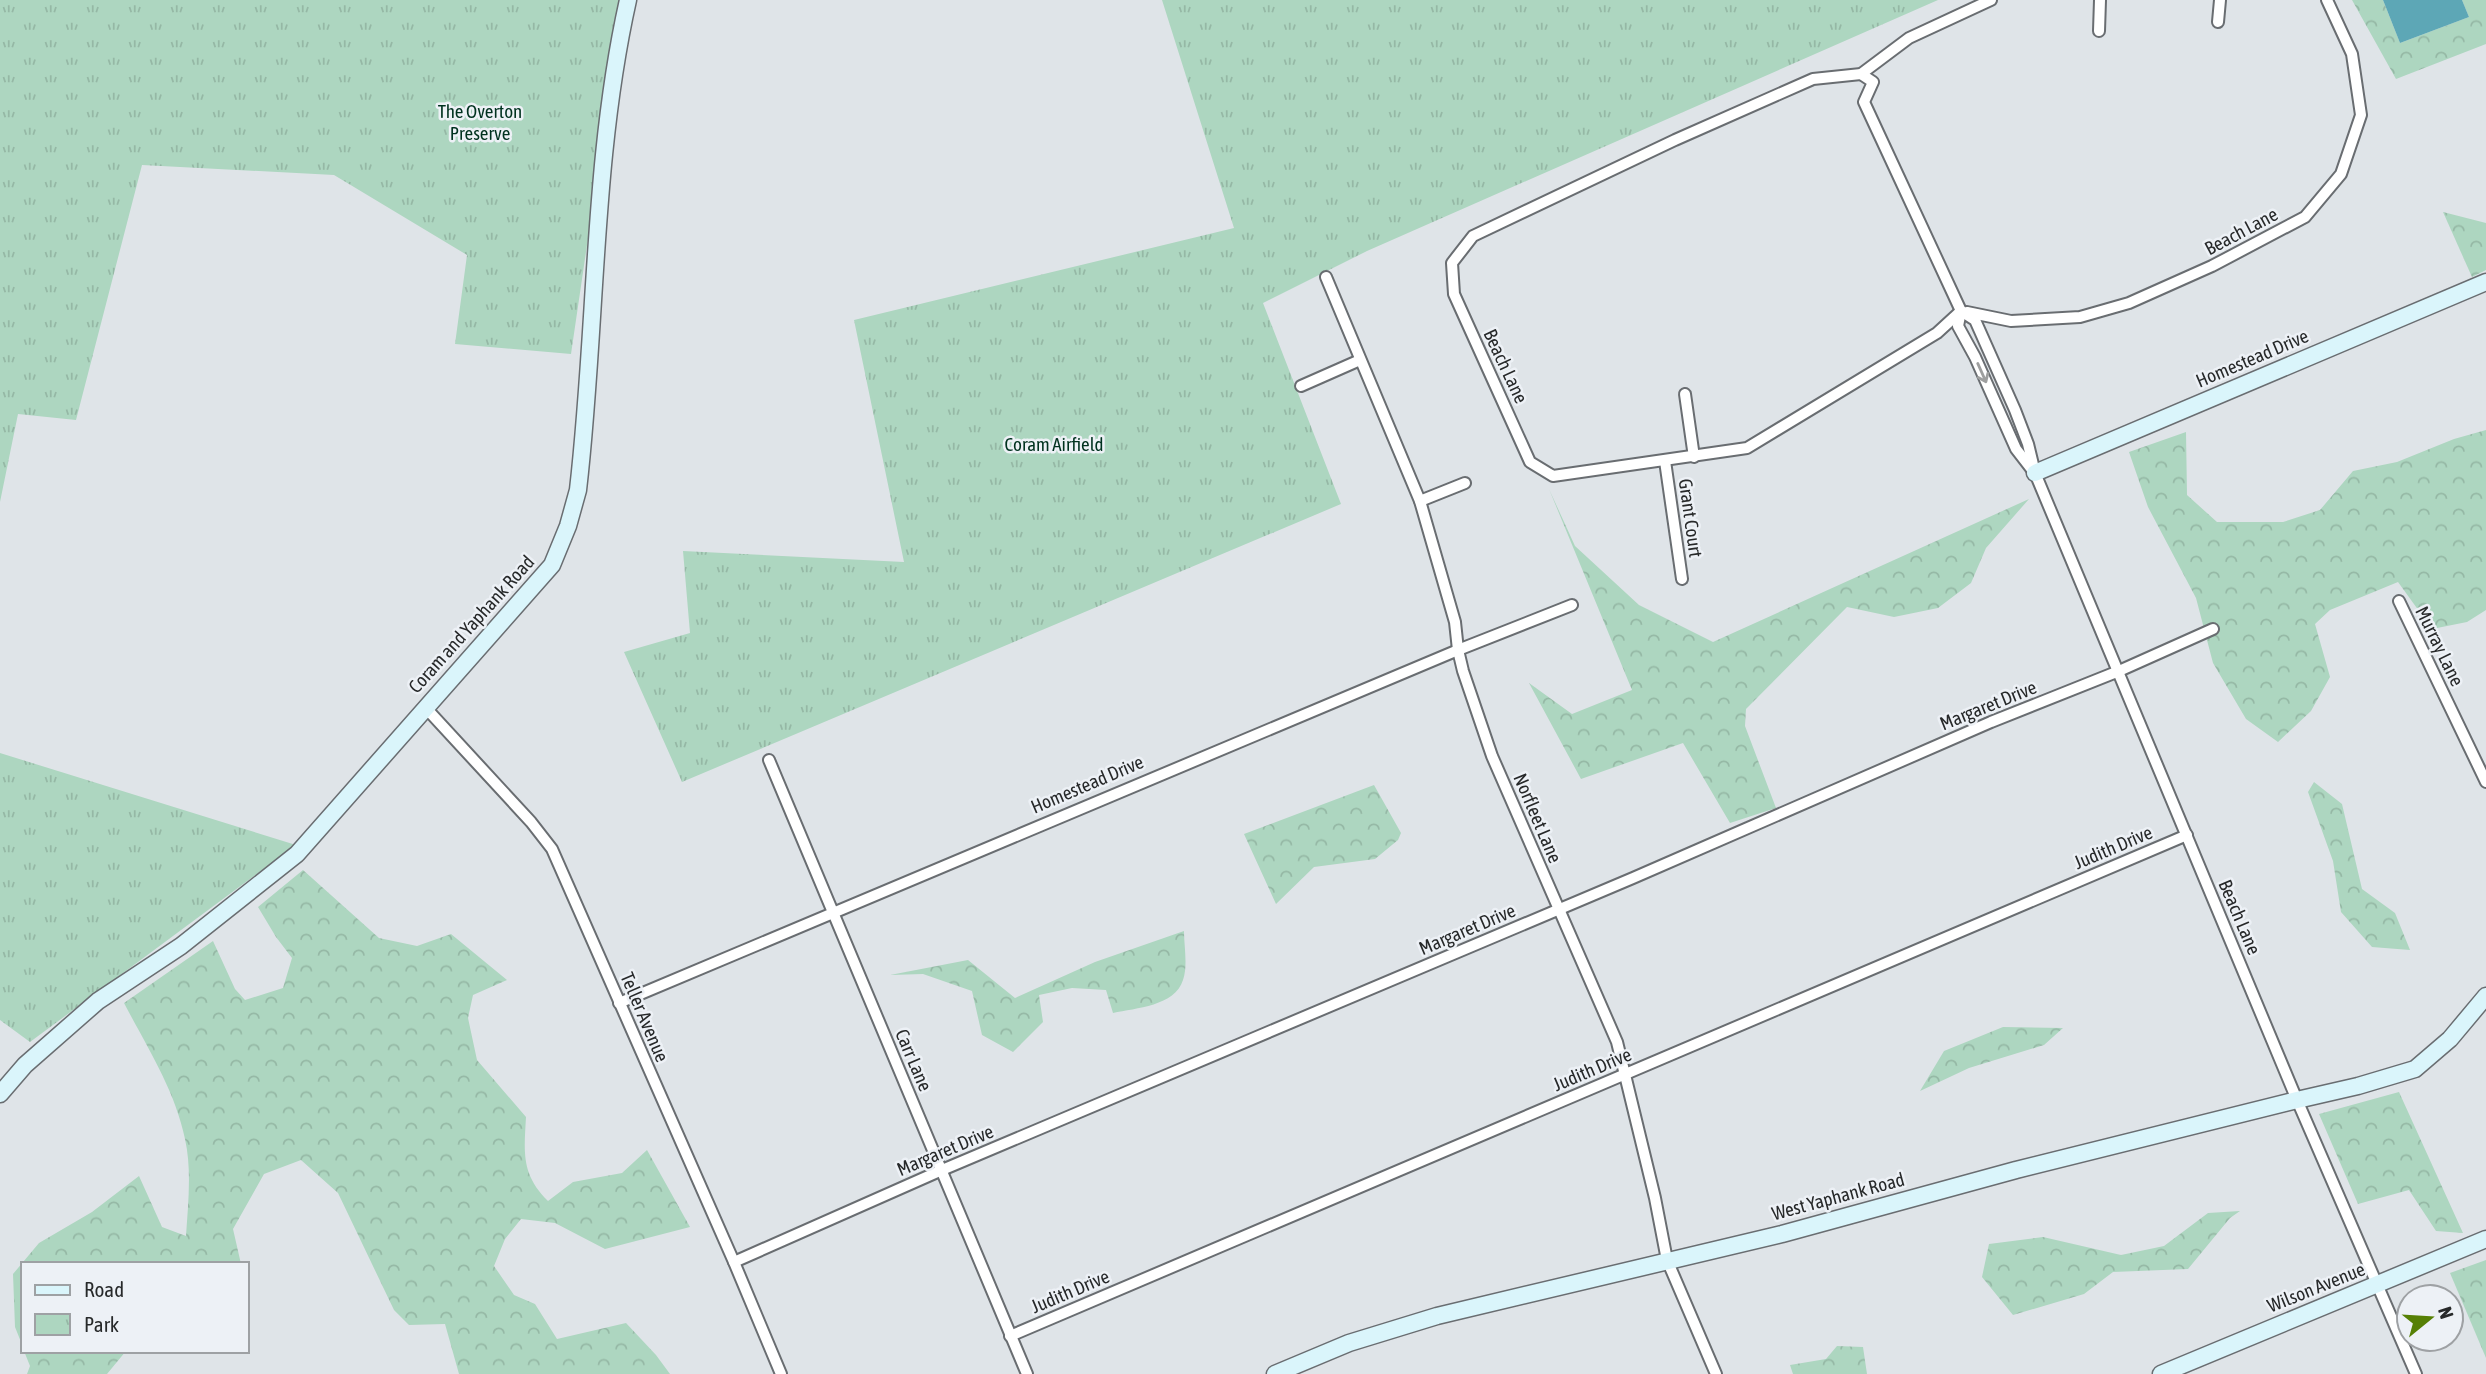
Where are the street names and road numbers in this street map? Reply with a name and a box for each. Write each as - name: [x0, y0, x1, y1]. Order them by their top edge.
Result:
- street label: Beach Lane: [2201, 203, 2281, 259]
- street label: Homestead Drive: [2192, 324, 2312, 392]
- street label: Beach Lane: [1479, 325, 1533, 407]
- street label: Grant Court: [1675, 477, 1707, 559]
- street label: Coram and Yaphank Road: [404, 551, 538, 697]
- street label: Murray Lane: [2411, 603, 2469, 689]
- street label: Margaret Drive: [1936, 676, 2040, 734]
- street label: Homestead Drive: [1027, 750, 1147, 818]
- street label: Norfleet Lane: [1509, 770, 1567, 866]
- street label: Judith Drive: [2071, 821, 2155, 873]
- street label: Beach Lane: [2214, 876, 2266, 958]
- street label: Margaret Drive: [1416, 899, 1518, 959]
- street label: Teller Avenue: [616, 969, 674, 1065]
- street label: Carr Lane: [891, 1026, 937, 1094]
- street label: Judith Drive: [1550, 1043, 1634, 1095]
- street label: Margaret Drive: [894, 1120, 996, 1180]
- street label: West Yaphank Road: [1769, 1168, 1907, 1224]
- street label: Wilson Avenue: [2264, 1257, 2368, 1317]
- street label: Judith Drive: [1028, 1265, 1112, 1317]

